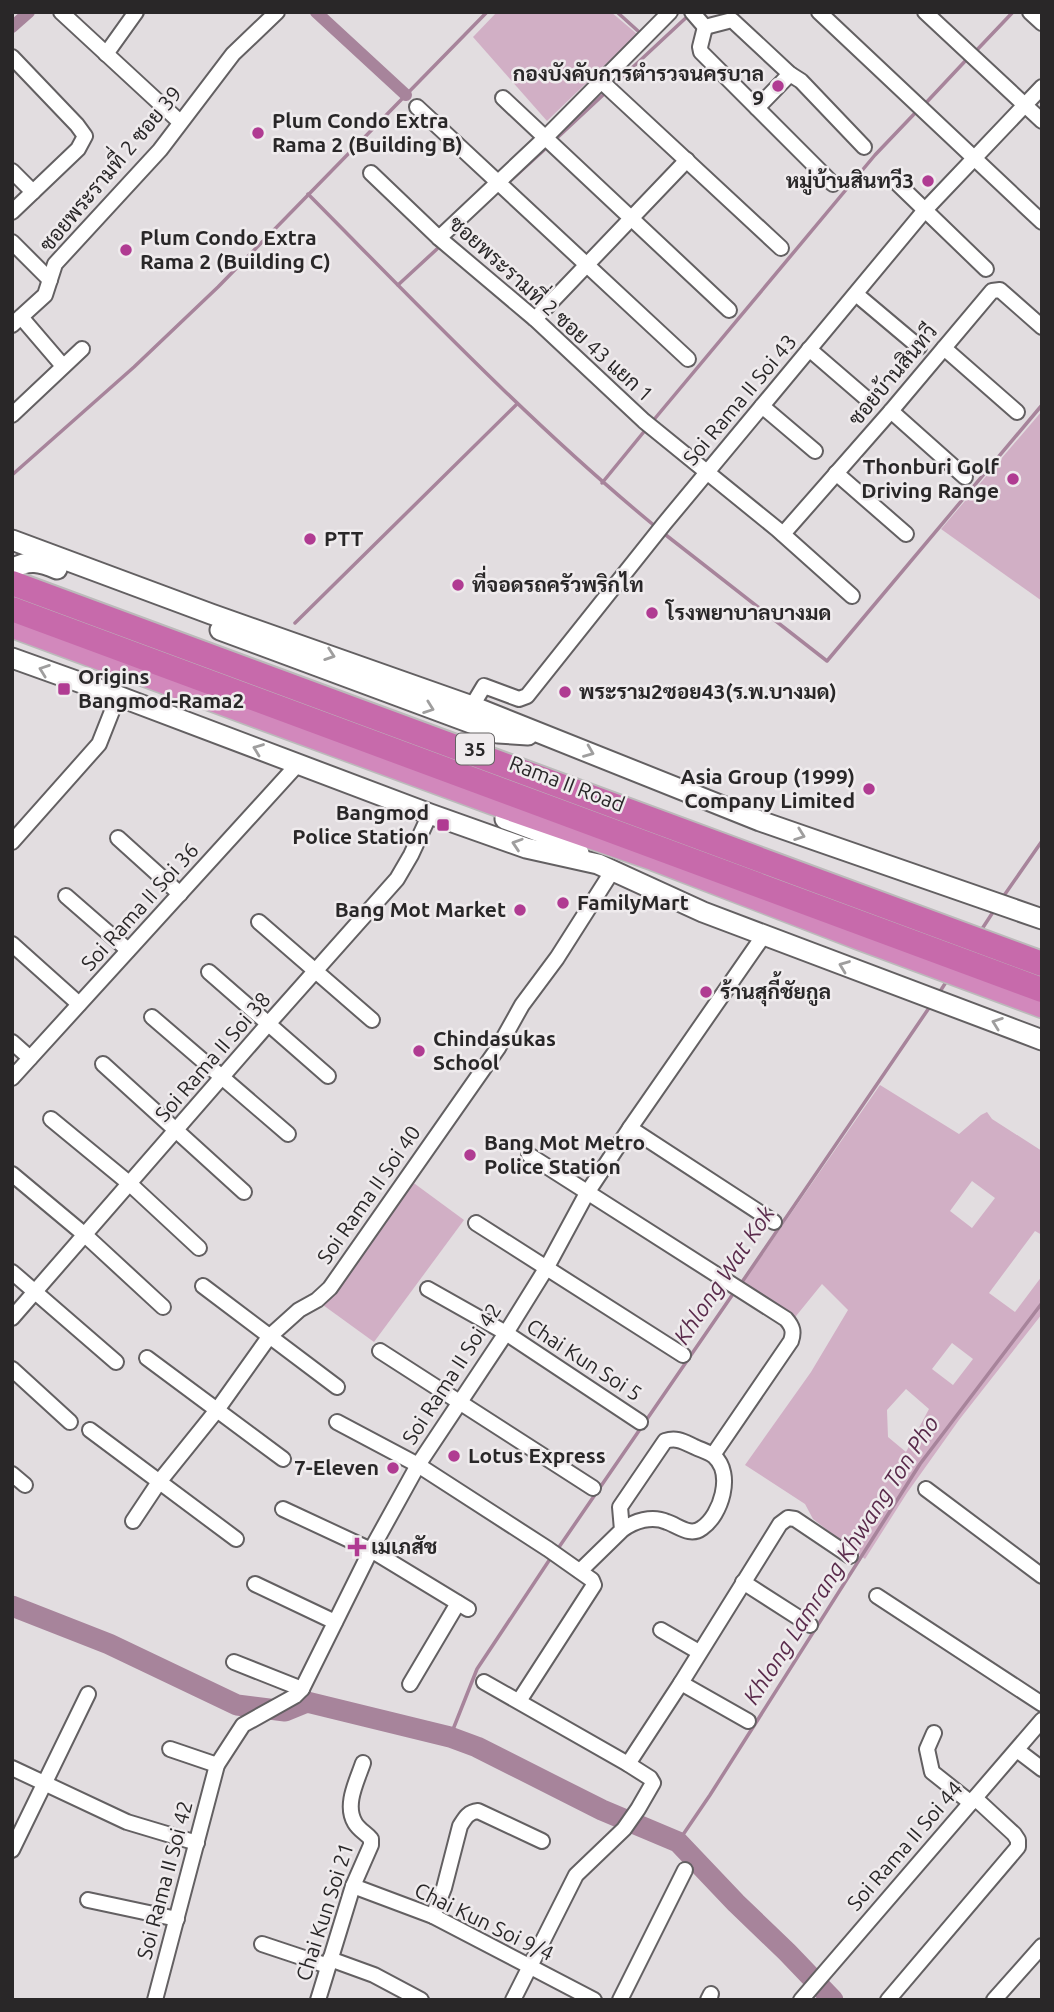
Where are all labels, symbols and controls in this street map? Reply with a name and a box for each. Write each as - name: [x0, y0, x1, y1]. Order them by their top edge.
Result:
- place label: กองบังคับการตำรวจนครบาล 9: [513, 61, 764, 109]
- street label: ซอยพระรามที่ 2 ซอย 39: [29, 76, 186, 256]
- marker: กองบังคับการตำรวจนครบาล 9: [770, 78, 786, 94]
- place label: Plum Condo Extra Rama 2 (Building B): [272, 108, 463, 156]
- marker: Plum Condo Extra Rama 2 (Building B): [250, 125, 266, 141]
- place label: หมู่บ้านสินทวี3: [786, 168, 914, 195]
- marker: หมู่บ้านสินทวี3: [920, 173, 936, 189]
- street label: ซอยพระรามที่ 2 ซอย 43 แยก 1: [445, 205, 663, 406]
- place label: Plum Condo Extra Rama 2 (Building C): [140, 225, 331, 273]
- marker: Plum Condo Extra Rama 2 (Building C): [118, 242, 134, 258]
- street label: ซอยบ้านสินทวี: [843, 319, 941, 430]
- street label: Soi Rama II Soi 43: [678, 329, 801, 470]
- place label: Thonburi Golf Driving Range: [861, 454, 999, 502]
- marker: Thonburi Golf Driving Range: [1005, 471, 1021, 487]
- place label: PTT: [324, 526, 364, 550]
- marker: PTT: [302, 531, 318, 547]
- place label: ที่จอดรถครัวพริกไท: [472, 565, 644, 596]
- marker: ที่จอดรถครัวพริกไท: [450, 577, 466, 593]
- place label: โรงพยาบาลบางมด: [664, 599, 831, 624]
- marker: โรงพยาบาลบางมด: [644, 605, 660, 621]
- one-way arrow: [323, 646, 335, 660]
- one-way arrow: [39, 664, 51, 678]
- place label: Origins Bangmod-Rama2: [78, 664, 244, 712]
- place label: พระราม2ซอย43(ร.พ.บางมด): [579, 679, 837, 703]
- marker: Origins Bangmod-Rama2: [56, 681, 72, 697]
- marker: พระราม2ซอย43(ร.พ.บางมด): [557, 684, 573, 700]
- one-way arrow: [423, 699, 435, 713]
- road number: 35: [456, 734, 494, 764]
- one-way arrow: [252, 743, 264, 757]
- one-way arrow: [582, 744, 594, 758]
- street label: Rama II Road: [506, 750, 628, 816]
- place label: Asia Group (1999) Company Limited: [680, 764, 855, 812]
- marker: Asia Group (1999) Company Limited: [861, 781, 877, 797]
- place label: Bangmod Police Station: [292, 800, 429, 848]
- marker: Bangmod Police Station: [435, 817, 451, 833]
- one-way arrow: [794, 827, 806, 841]
- street label: Soi Rama II Soi 36: [76, 838, 203, 975]
- one-way arrow: [512, 838, 524, 853]
- place label: FamilyMart: [577, 890, 689, 914]
- marker: FamilyMart: [555, 895, 571, 911]
- place label: Bang Mot Market: [335, 897, 506, 921]
- marker: Bang Mot Market: [512, 902, 528, 918]
- one-way arrow: [839, 960, 851, 974]
- place label: ร้านสุกี้ชัยกูล: [720, 971, 831, 1007]
- marker: ร้านสุกี้ชัยกูล: [698, 984, 714, 1000]
- street label: Soi Rama II Soi 38: [150, 987, 275, 1126]
- one-way arrow: [992, 1017, 1004, 1031]
- place label: Chindasukas School: [433, 1026, 556, 1074]
- marker: Chindasukas School: [411, 1043, 427, 1059]
- street label: Soi Rama II Soi 40: [312, 1121, 425, 1268]
- place label: Bang Mot Metro Police Station: [484, 1130, 645, 1178]
- marker: Bang Mot Metro Police Station: [462, 1147, 478, 1163]
- water label: Khlong Wat Kok: [668, 1201, 779, 1348]
- street label: Soi Rama II Soi 42: [397, 1298, 506, 1448]
- street label: Chai Kun Soi 5: [523, 1313, 646, 1405]
- water label: Khlong Lamrang Khwang Ton Pho: [738, 1411, 943, 1708]
- place label: Lotus Express: [468, 1443, 606, 1467]
- marker: Lotus Express: [446, 1448, 462, 1464]
- place label: 7-Eleven: [294, 1455, 379, 1479]
- marker: 7-Eleven: [385, 1460, 401, 1476]
- place label: เมเภสัช: [371, 1534, 437, 1558]
- marker: เมเภสัช: [349, 1539, 365, 1555]
- street label: Soi Rama II Soi 44: [842, 1776, 967, 1915]
- street label: Soi Rama II Soi 42: [131, 1798, 197, 1962]
- street label: Chai Kun Soi 21: [290, 1840, 358, 1984]
- street label: Chai Kun Soi 9/4: [411, 1877, 558, 1965]

